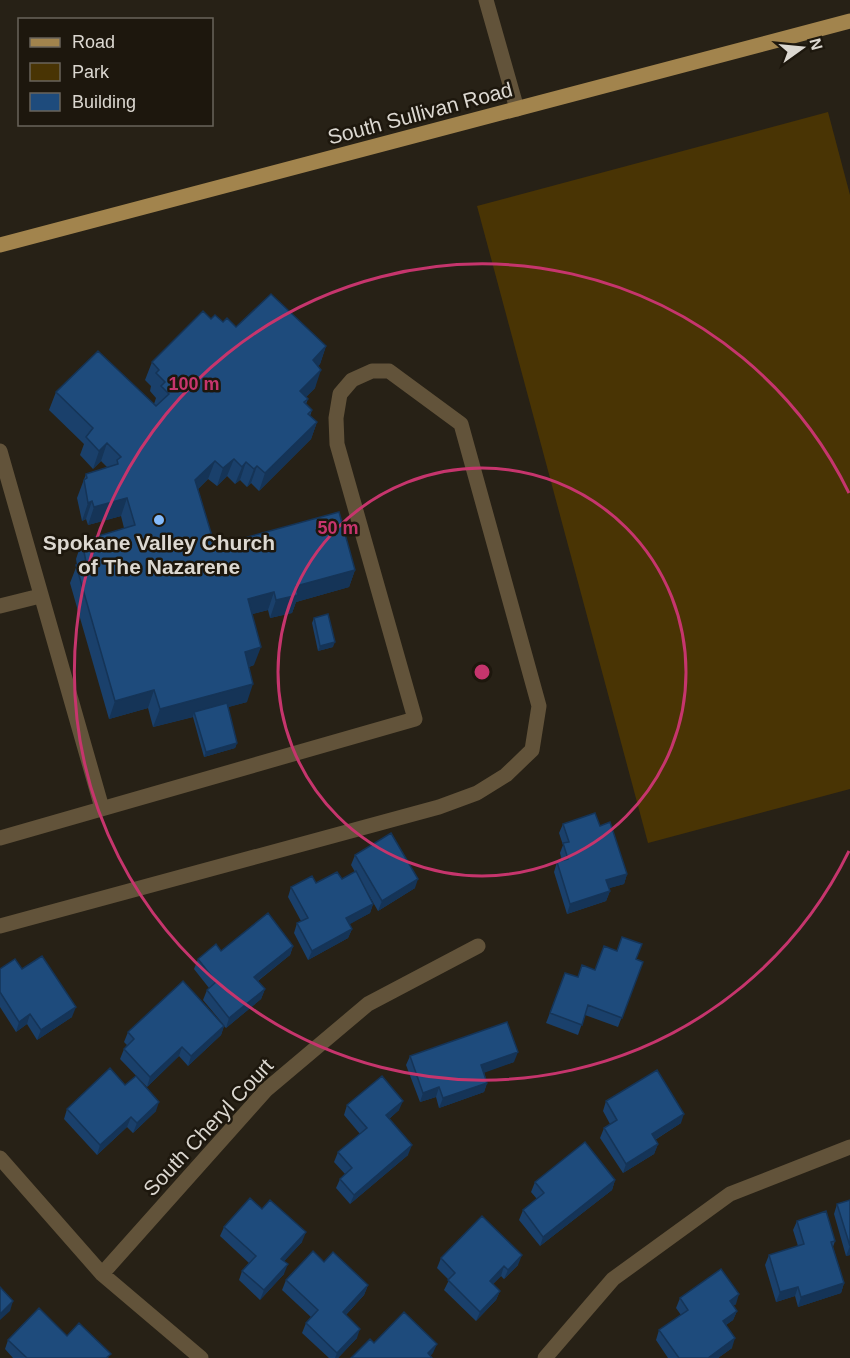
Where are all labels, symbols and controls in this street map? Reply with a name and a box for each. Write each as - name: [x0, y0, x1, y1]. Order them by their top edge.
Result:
- legend: [18, 18, 213, 126]
- north arrow: [772, 18, 832, 78]
- text: Road: [72, 32, 115, 52]
- text: N: [806, 36, 826, 52]
- text: Park: [72, 62, 110, 82]
- street label: South Sullivan Road: [325, 77, 515, 149]
- text: Building: [72, 92, 136, 112]
- text: 100 m: [168, 374, 220, 394]
- marker: Spokane Valley Church of The Nazarene: [152, 513, 166, 527]
- text: 50 m: [317, 518, 359, 538]
- place label: Spokane Valley Church of The Nazarene: [43, 531, 275, 578]
- centre of rings: [472, 662, 492, 682]
- street label: South Cheryl Court: [139, 1054, 277, 1200]

